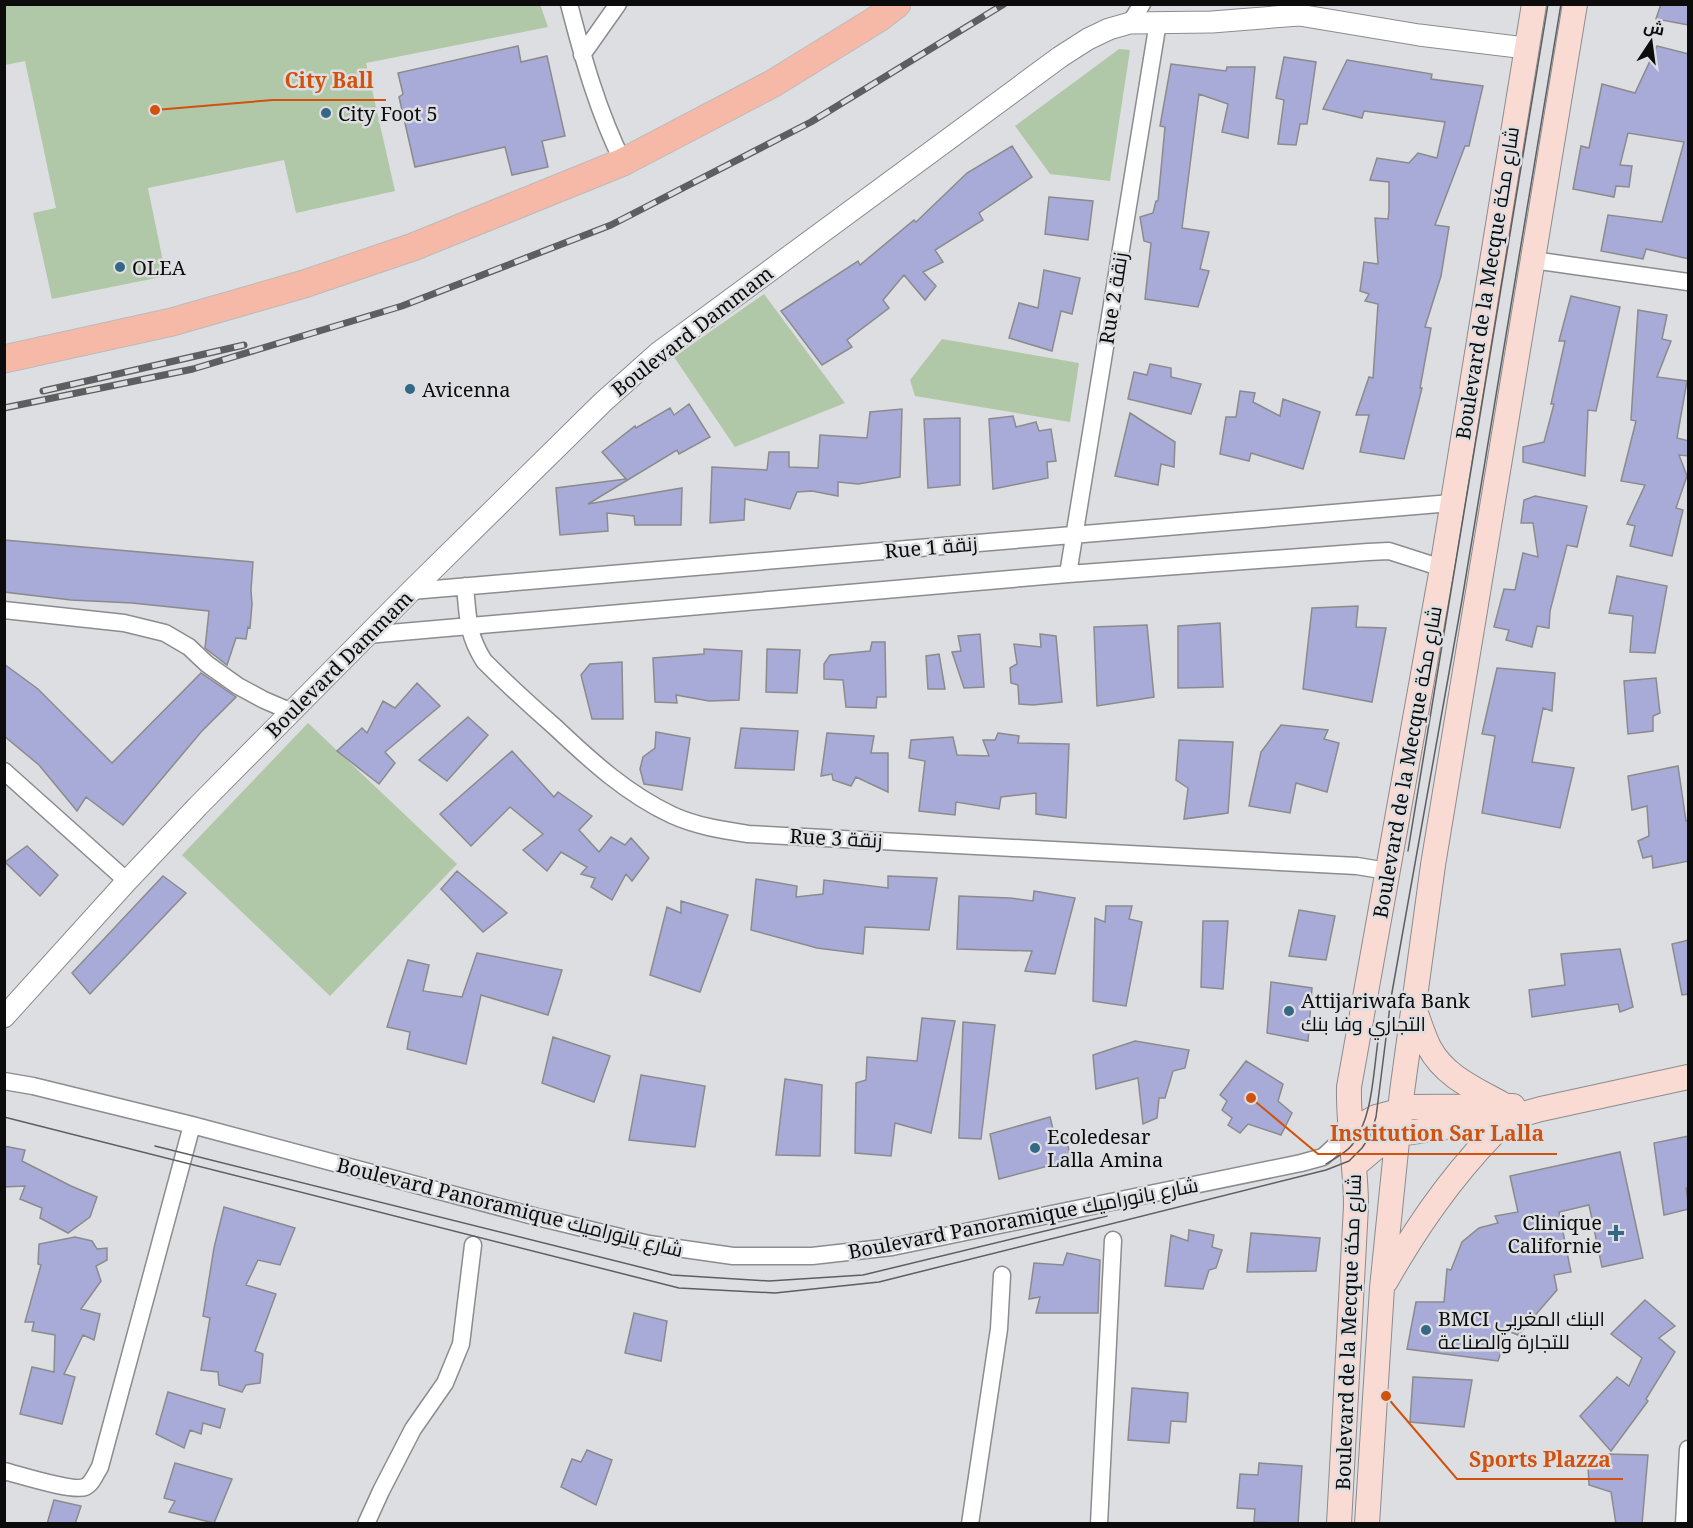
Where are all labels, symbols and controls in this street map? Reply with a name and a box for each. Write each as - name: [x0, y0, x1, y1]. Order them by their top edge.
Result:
- north arrow: [1621, 12, 1681, 72]
- text: ش: [1642, 14, 1667, 40]
- callout: City Ball: [273, 61, 386, 100]
- text: City Ball: [284, 66, 374, 94]
- place label: City Foot 5: [338, 100, 438, 127]
- marker: City Foot 5: [319, 106, 333, 120]
- street label: Boulevard de la Mecque شارع مكة: [1449, 125, 1526, 442]
- street label: Rue 2 زنقة: [1092, 250, 1134, 346]
- place label: OLEA: [132, 254, 187, 281]
- street label: Boulevard Dammam: [606, 259, 778, 403]
- marker: OLEA: [113, 260, 127, 274]
- place label: Avicenna: [422, 376, 510, 403]
- marker: Avicenna: [403, 382, 417, 396]
- street label: Rue 1 زنقة: [883, 529, 979, 565]
- street label: Boulevard Dammam: [260, 584, 419, 743]
- street label: Boulevard de la Mecque شارع مكة: [1366, 604, 1449, 920]
- street label: Rue 3 زنقة: [789, 822, 883, 854]
- place label: Attijariwafa Bank التجاري وفا بنك: [1301, 987, 1470, 1040]
- marker: Attijariwafa Bank التجاري وفا بنك: [1282, 1004, 1296, 1018]
- callout: Institution Sar Lalla: [1318, 1115, 1557, 1154]
- text: Institution Sar Lalla: [1330, 1119, 1544, 1147]
- place label: Ecoledesar Lalla Amina: [1047, 1123, 1163, 1173]
- marker: Ecoledesar Lalla Amina: [1028, 1141, 1042, 1155]
- street label: Boulevard Panoramique شارع بانوراميك: [334, 1151, 686, 1264]
- street label: Boulevard Panoramique شارع بانوراميك: [846, 1171, 1200, 1266]
- street label: Boulevard de la Mecque شارع مكة: [1329, 1173, 1368, 1491]
- place label: Clinique Californie: [1508, 1209, 1602, 1259]
- marker: Clinique Californie: [1607, 1224, 1625, 1242]
- place label: BMCI البنك المغربي للتجارة والصناعة: [1438, 1305, 1605, 1355]
- marker: BMCI البنك المغربي للتجارة والصناعة: [1419, 1323, 1433, 1337]
- callout: Sports Plazza: [1457, 1440, 1623, 1479]
- text: Sports Plazza: [1469, 1445, 1611, 1473]

